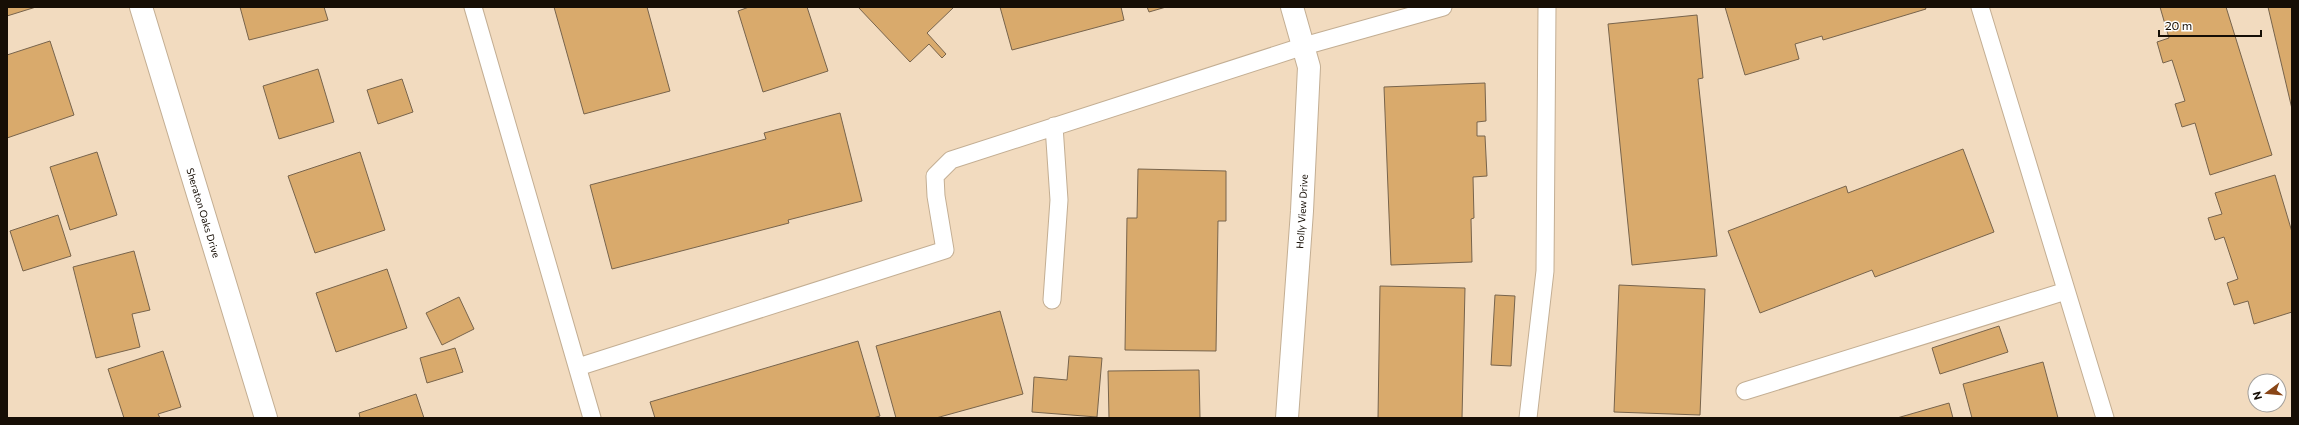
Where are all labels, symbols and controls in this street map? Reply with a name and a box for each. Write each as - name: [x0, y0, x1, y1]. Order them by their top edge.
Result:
- scale bar: [2159, 12, 2261, 38]
- text: 20 m: [2165, 18, 2192, 32]
- street label: Sheraton Oaks Drive: [184, 166, 223, 259]
- street label: Holly View Drive: [1293, 174, 1310, 249]
- north arrow: [2247, 373, 2287, 413]
- text: N: [2250, 390, 2264, 402]

